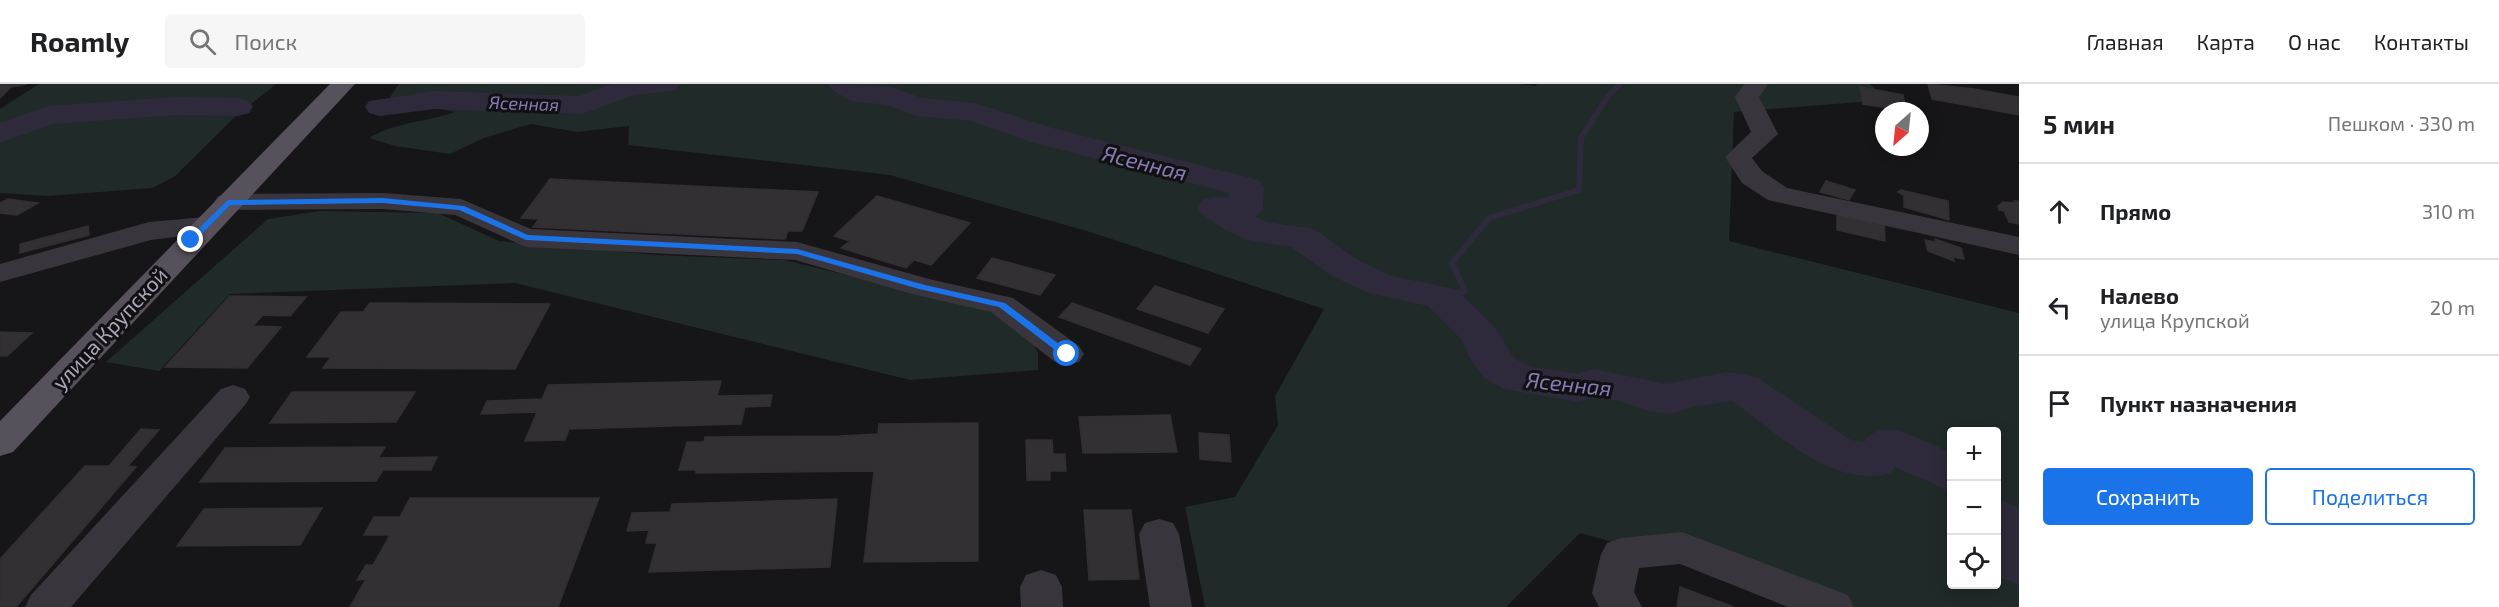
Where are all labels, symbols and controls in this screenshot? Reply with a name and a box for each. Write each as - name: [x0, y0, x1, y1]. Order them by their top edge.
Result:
- search box: [165, 14, 585, 68]
- text: Roamly: [30, 24, 129, 58]
- icon: search: [186, 25, 219, 58]
- text: Поиск: [234, 28, 297, 54]
- text: Главная: [2087, 29, 2164, 54]
- text: Карта: [2197, 29, 2255, 54]
- text: О нас: [2288, 29, 2341, 54]
- text: Контакты: [2374, 29, 2469, 54]
- water label: Ясенная: [489, 91, 559, 115]
- north arrow: [1875, 102, 1929, 156]
- text: 5 мин: [2043, 108, 2115, 139]
- text: Пешком · 330 m: [2328, 111, 2475, 135]
- water label: Ясенная: [1100, 139, 1190, 185]
- icon: ahead: [2043, 195, 2076, 228]
- text: Прямо: [2100, 198, 2171, 224]
- text: 310 m: [2422, 199, 2475, 223]
- route end: [177, 226, 203, 252]
- street label: улица Крупской: [46, 262, 172, 395]
- text: Налево: [2100, 282, 2179, 308]
- icon: left: [2043, 291, 2076, 324]
- text: 20 m: [2430, 295, 2475, 319]
- text: улица Крупской: [2100, 308, 2250, 332]
- route start: [1053, 340, 1079, 366]
- water label: Ясенная: [1525, 366, 1613, 400]
- icon: arrive: [2043, 387, 2076, 420]
- text: Пункт назначения: [2100, 390, 2297, 416]
- map controls: [1947, 427, 2001, 589]
- button: +: [1947, 427, 2001, 481]
- button: Сохранить: [2043, 468, 2253, 525]
- button: Поделиться: [2265, 468, 2475, 525]
- button: −: [1947, 481, 2001, 535]
- button: locate: [1947, 535, 2001, 589]

